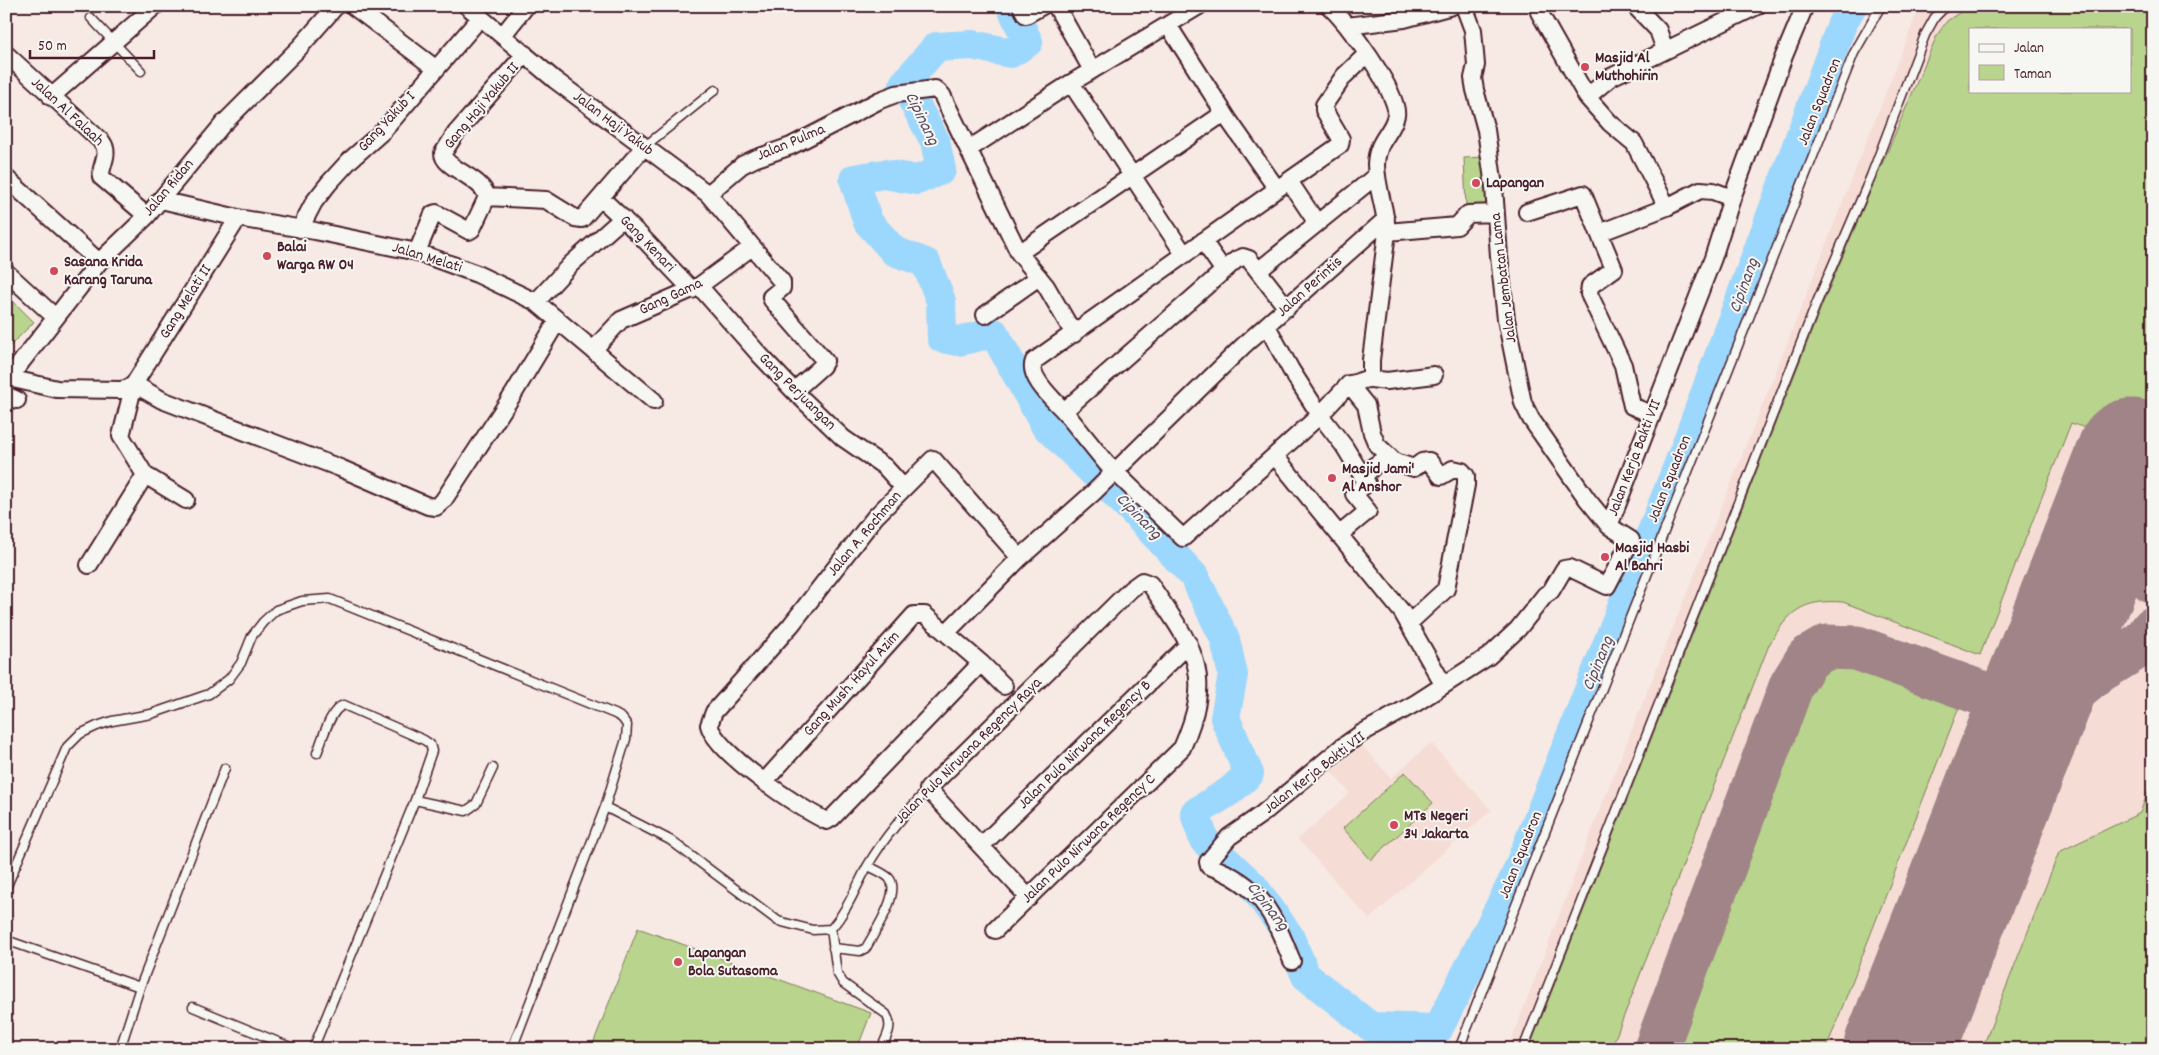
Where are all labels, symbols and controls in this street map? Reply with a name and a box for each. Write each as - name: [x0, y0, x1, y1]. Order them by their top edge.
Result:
- scale bar: [30, 28, 154, 60]
- legend: [1969, 28, 2132, 92]
- text: 50 m: [38, 36, 67, 58]
- text: Jalan: [2014, 38, 2044, 60]
- place label: Masjid Al Muthohirin: [1595, 47, 1658, 88]
- street label: Jalan Squadron: [1792, 55, 1848, 149]
- street label: Gang Haji Yakub II: [439, 57, 525, 155]
- marker: Masjid Al Muthohirin: [1579, 61, 1591, 73]
- text: Taman: [2014, 64, 2051, 86]
- street label: Jalan Al Falaah: [25, 72, 109, 152]
- street label: Gang Yakub I: [353, 86, 421, 158]
- street label: Jalan Haji Yakub: [568, 86, 658, 162]
- water label: Cipinang: [897, 88, 945, 151]
- street label: Jalan Pulma: [753, 118, 829, 168]
- street label: Jalan Ridan: [138, 154, 200, 222]
- place label: Lapangan: [1486, 172, 1544, 195]
- marker: Lapangan: [1470, 177, 1482, 189]
- street label: Gang Kenari: [614, 210, 680, 278]
- street label: Jalan Jembatan Lama: [1485, 211, 1523, 344]
- place label: Balai Warga RW 04: [277, 236, 354, 277]
- street label: Jalan Melati: [389, 236, 465, 280]
- marker: Balai Warga RW 04: [261, 250, 273, 262]
- place label: Sasana Krida Karang Taruna: [64, 251, 154, 292]
- street label: Jalan Perintis: [1272, 251, 1348, 323]
- water label: Cipinang: [1724, 254, 1767, 317]
- street label: Gang Melati II: [154, 260, 218, 344]
- marker: Sasana Krida Karang Taruna: [48, 265, 60, 277]
- street label: Gang Gama: [635, 272, 707, 322]
- street label: Gang Perjuangan: [753, 348, 841, 436]
- street label: Jalan Kerja Bakti VII: [1602, 396, 1668, 520]
- street label: Jalan Squadron: [1642, 432, 1698, 526]
- place label: Masjid Jami' Al Anshor: [1342, 458, 1414, 499]
- marker: Masjid Jami' Al Anshor: [1326, 472, 1338, 484]
- street label: Jalan A. Rochman: [822, 486, 908, 582]
- water label: Cipinang: [1109, 488, 1167, 547]
- place label: Masjid Hasbi Al Bahri: [1615, 537, 1689, 578]
- marker: Masjid Hasbi Al Bahri: [1599, 551, 1611, 563]
- street label: Gang Mush. Hayul Azim: [798, 626, 906, 742]
- water label: Cipinang: [1577, 632, 1622, 695]
- street label: Jalan Pulo Nirwana Regency Raya: [890, 672, 1048, 830]
- street label: Jalan Pulo Nirwana Regency B: [1013, 675, 1157, 815]
- street label: Jalan Kerja Bakti VII: [1259, 726, 1371, 820]
- street label: Jalan Pulo Nirwana Regency C: [1017, 769, 1161, 909]
- place label: MTs Negeri 34 Jakarta: [1404, 805, 1470, 846]
- street label: Jalan Squadron: [1493, 808, 1549, 902]
- marker: MTs Negeri 34 Jakarta: [1388, 819, 1400, 831]
- water label: Cipinang: [1240, 877, 1295, 938]
- place label: Lapangan Bola Sutasoma: [688, 942, 779, 983]
- marker: Lapangan Bola Sutasoma: [672, 956, 684, 968]

